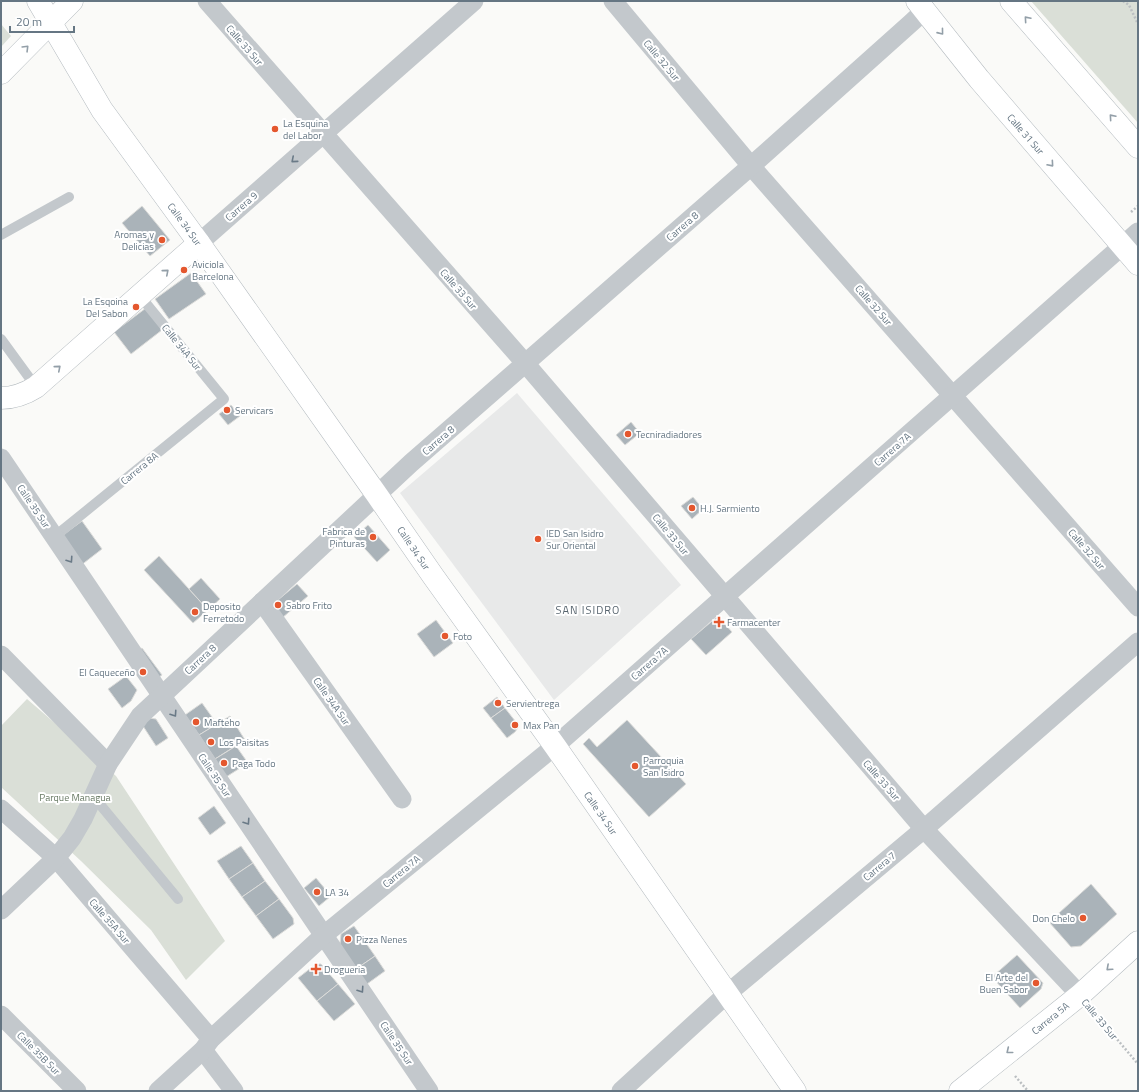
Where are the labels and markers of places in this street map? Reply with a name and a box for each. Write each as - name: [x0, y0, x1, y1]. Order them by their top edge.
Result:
- place label: La Esquina del Labor: [283, 116, 328, 143]
- marker: La Esquina del Labor: [270, 124, 280, 134]
- place label: Aromas y Delicias: [114, 227, 154, 254]
- marker: Aromas y Delicias: [157, 235, 167, 245]
- place label: Aviciola Barcelona: [192, 257, 234, 284]
- marker: Aviciola Barcelona: [179, 265, 189, 275]
- place label: La Esqoina Del Sabon: [83, 294, 128, 321]
- marker: La Esqoina Del Sabon: [131, 302, 141, 312]
- place label: Servicars: [235, 403, 274, 418]
- marker: Servicars: [222, 405, 232, 415]
- place label: Tecniradiadores: [636, 427, 702, 442]
- marker: Tecniradiadores: [623, 429, 633, 439]
- place label: H.J. Sarmiento: [700, 501, 760, 516]
- marker: H.J. Sarmiento: [687, 503, 697, 513]
- place label: Fabrica de Pinturas: [322, 524, 365, 551]
- place label: IED San Isidro Sur Oriental: [546, 526, 604, 553]
- marker: Fabrica de Pinturas: [368, 532, 378, 542]
- marker: IED San Isidro Sur Oriental: [533, 534, 543, 544]
- place label: Sabro Frito: [286, 598, 332, 613]
- place label: Deposito Ferretodo: [203, 599, 244, 626]
- marker: Sabro Frito: [273, 600, 283, 610]
- marker: Deposito Ferretodo: [190, 607, 200, 617]
- place label: Farmacenter: [727, 615, 781, 630]
- marker: Farmacenter: [714, 617, 724, 627]
- place label: Foto: [453, 629, 472, 644]
- marker: Foto: [440, 631, 450, 641]
- place label: El Caqueceño: [79, 665, 135, 680]
- marker: El Caqueceño: [138, 667, 148, 677]
- place label: Servientrega: [506, 696, 559, 711]
- marker: Servientrega: [493, 698, 503, 708]
- place label: Mafteho: [204, 715, 240, 730]
- marker: Mafteho: [191, 717, 201, 727]
- place label: Max Pan: [523, 718, 559, 733]
- marker: Max Pan: [510, 720, 520, 730]
- place label: Los Paisitas: [219, 735, 269, 750]
- marker: Los Paisitas: [206, 737, 216, 747]
- place label: Parroquia San Isidro: [643, 753, 684, 780]
- place label: Paga Todo: [232, 756, 275, 771]
- marker: Paga Todo: [219, 758, 229, 768]
- marker: Parroquia San Isidro: [630, 761, 640, 771]
- place label: LA 34: [325, 885, 350, 900]
- marker: LA 34: [312, 887, 322, 897]
- place label: Don Chelo: [1032, 911, 1075, 926]
- marker: Don Chelo: [1078, 913, 1088, 923]
- place label: Pizza Nenes: [356, 932, 408, 947]
- marker: Pizza Nenes: [343, 934, 353, 944]
- place label: Drogueria: [324, 962, 365, 977]
- marker: Drogueria: [311, 964, 321, 974]
- place label: El Arte del Buen Sabor: [979, 970, 1029, 997]
- marker: El Arte del Buen Sabor: [1031, 978, 1041, 988]

